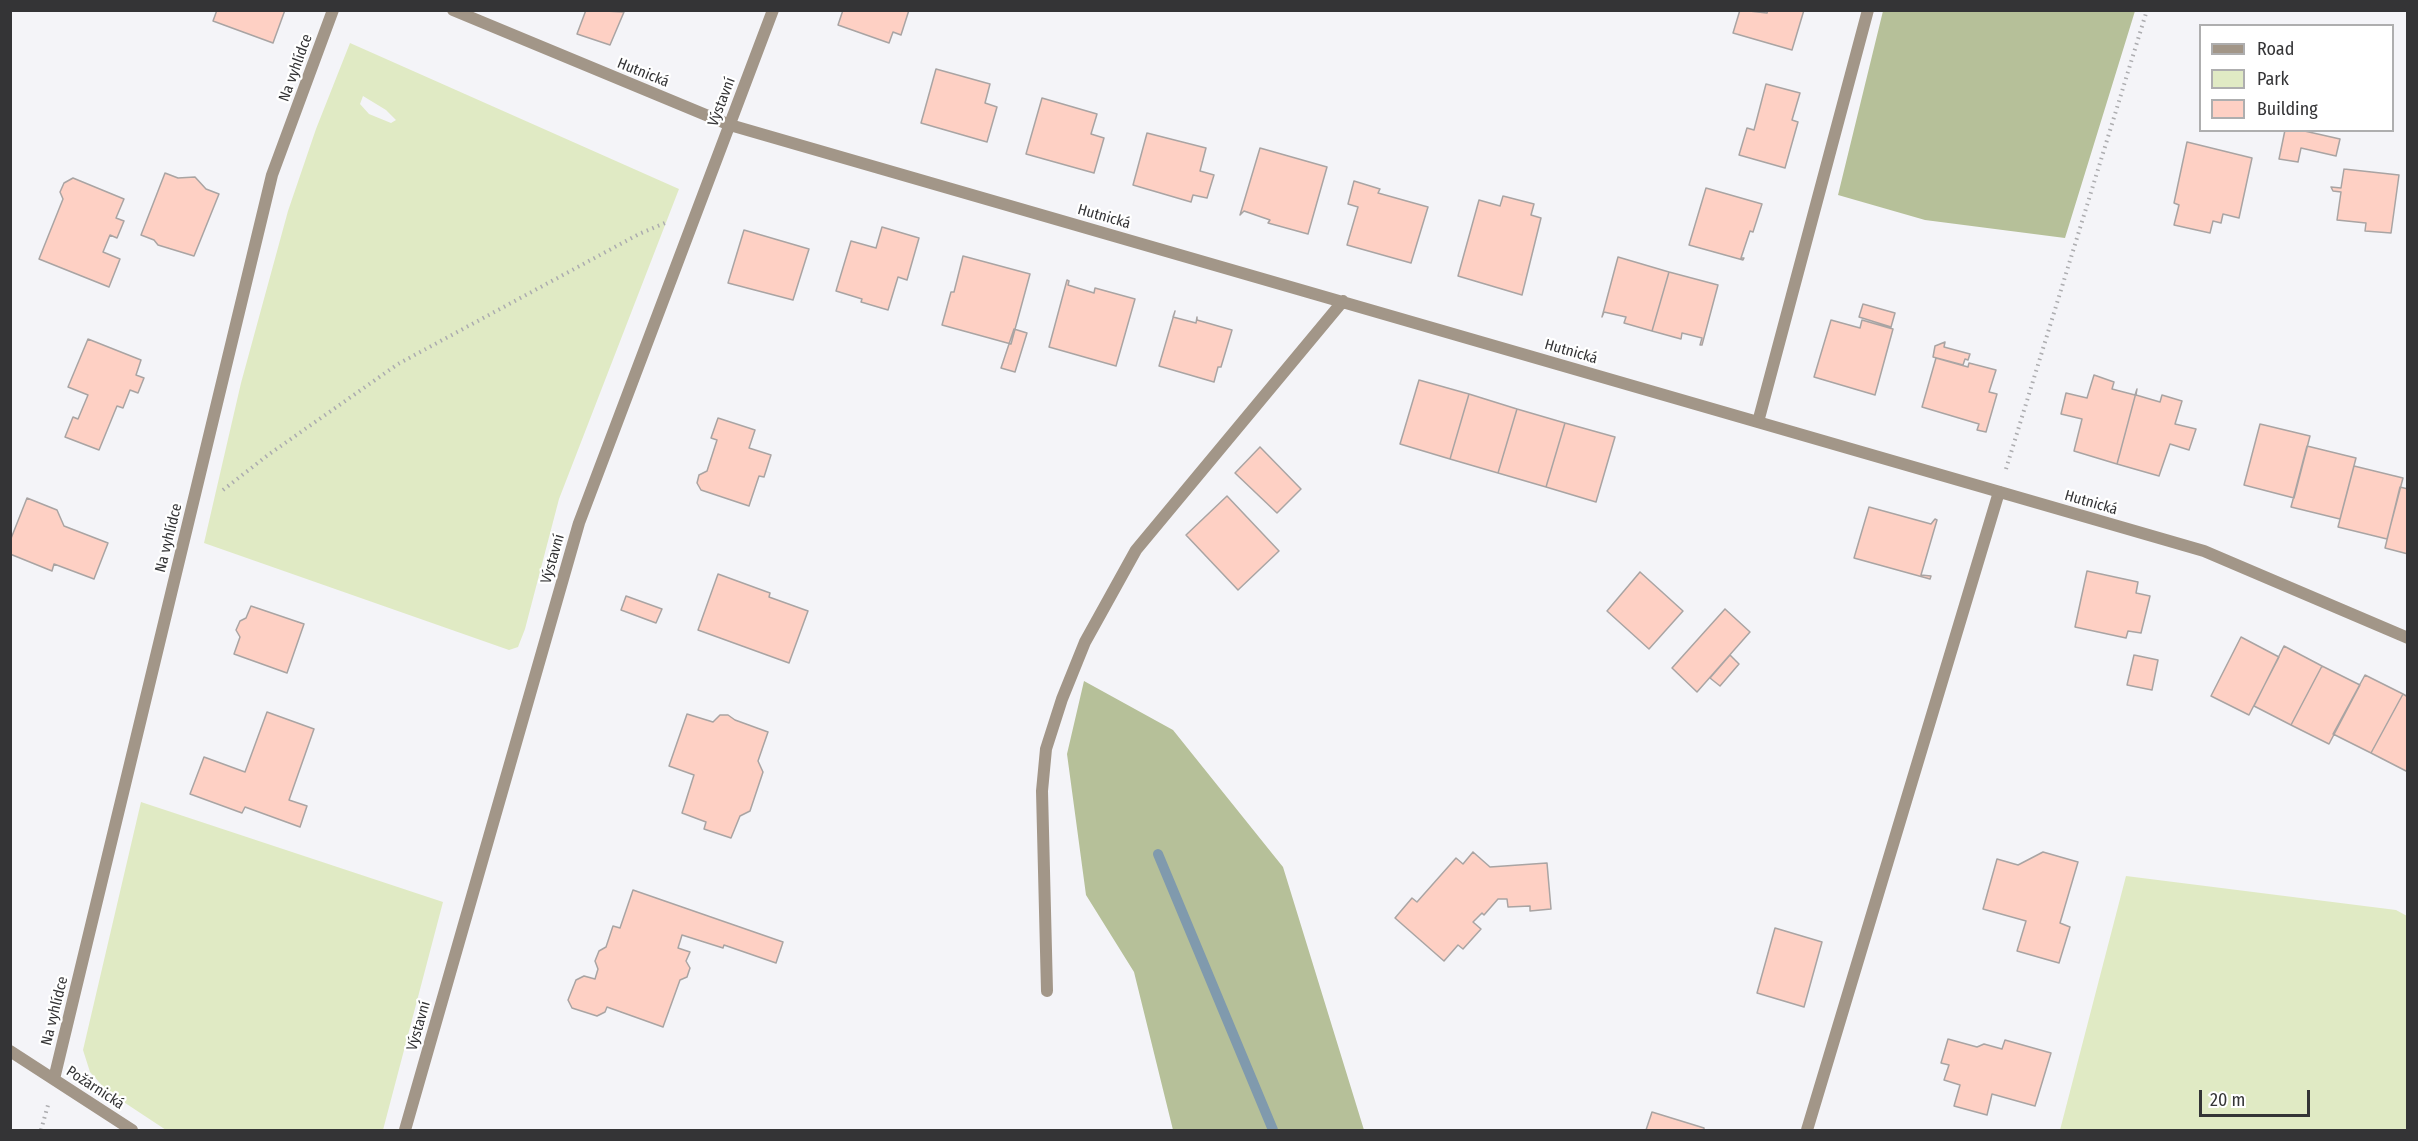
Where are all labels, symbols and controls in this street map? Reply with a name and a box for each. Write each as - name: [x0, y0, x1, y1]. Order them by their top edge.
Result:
- legend: [2199, 24, 2394, 132]
- street label: Na vyhlídce: [275, 32, 317, 104]
- text: Road: [2257, 38, 2294, 60]
- street label: Hutnická: [615, 55, 671, 91]
- text: Park: [2257, 68, 2289, 90]
- street label: Výstavní: [705, 75, 739, 129]
- text: Building: [2257, 98, 2318, 120]
- street label: Hutnická: [1076, 201, 1132, 233]
- street label: Hutnická: [1543, 336, 1599, 368]
- street label: Hutnická: [2063, 487, 2119, 519]
- street label: Na vyhlídce: [152, 502, 186, 574]
- street label: Výstavní: [537, 532, 569, 586]
- street label: Na vyhlídce: [38, 975, 72, 1047]
- street label: Výstavní: [403, 999, 435, 1053]
- street label: Požárnická: [63, 1063, 127, 1113]
- scale bar: [2202, 1078, 2313, 1116]
- text: 20 m: [2210, 1089, 2245, 1111]

